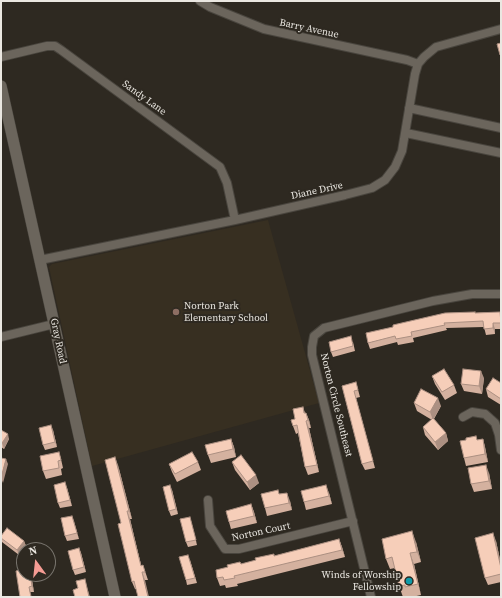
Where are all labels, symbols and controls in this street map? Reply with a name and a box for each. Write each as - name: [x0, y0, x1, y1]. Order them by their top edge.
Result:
- street label: Barry Avenue: [278, 17, 340, 41]
- street label: Sandy Lane: [120, 78, 168, 118]
- street label: Diane Drive: [290, 180, 344, 202]
- place label: Norton Park Elementary School: [184, 300, 268, 324]
- marker: Norton Park Elementary School: [171, 307, 181, 317]
- street label: Gray Road: [47, 317, 69, 365]
- street label: Norton Circle Southeast: [317, 352, 355, 458]
- street label: Norton Court: [231, 520, 291, 544]
- north arrow: [16, 542, 56, 582]
- text: N: [27, 543, 39, 559]
- place label: Winds of Worship Fellowship: [321, 569, 401, 592]
- marker: Winds of Worship Fellowship: [404, 576, 414, 586]

